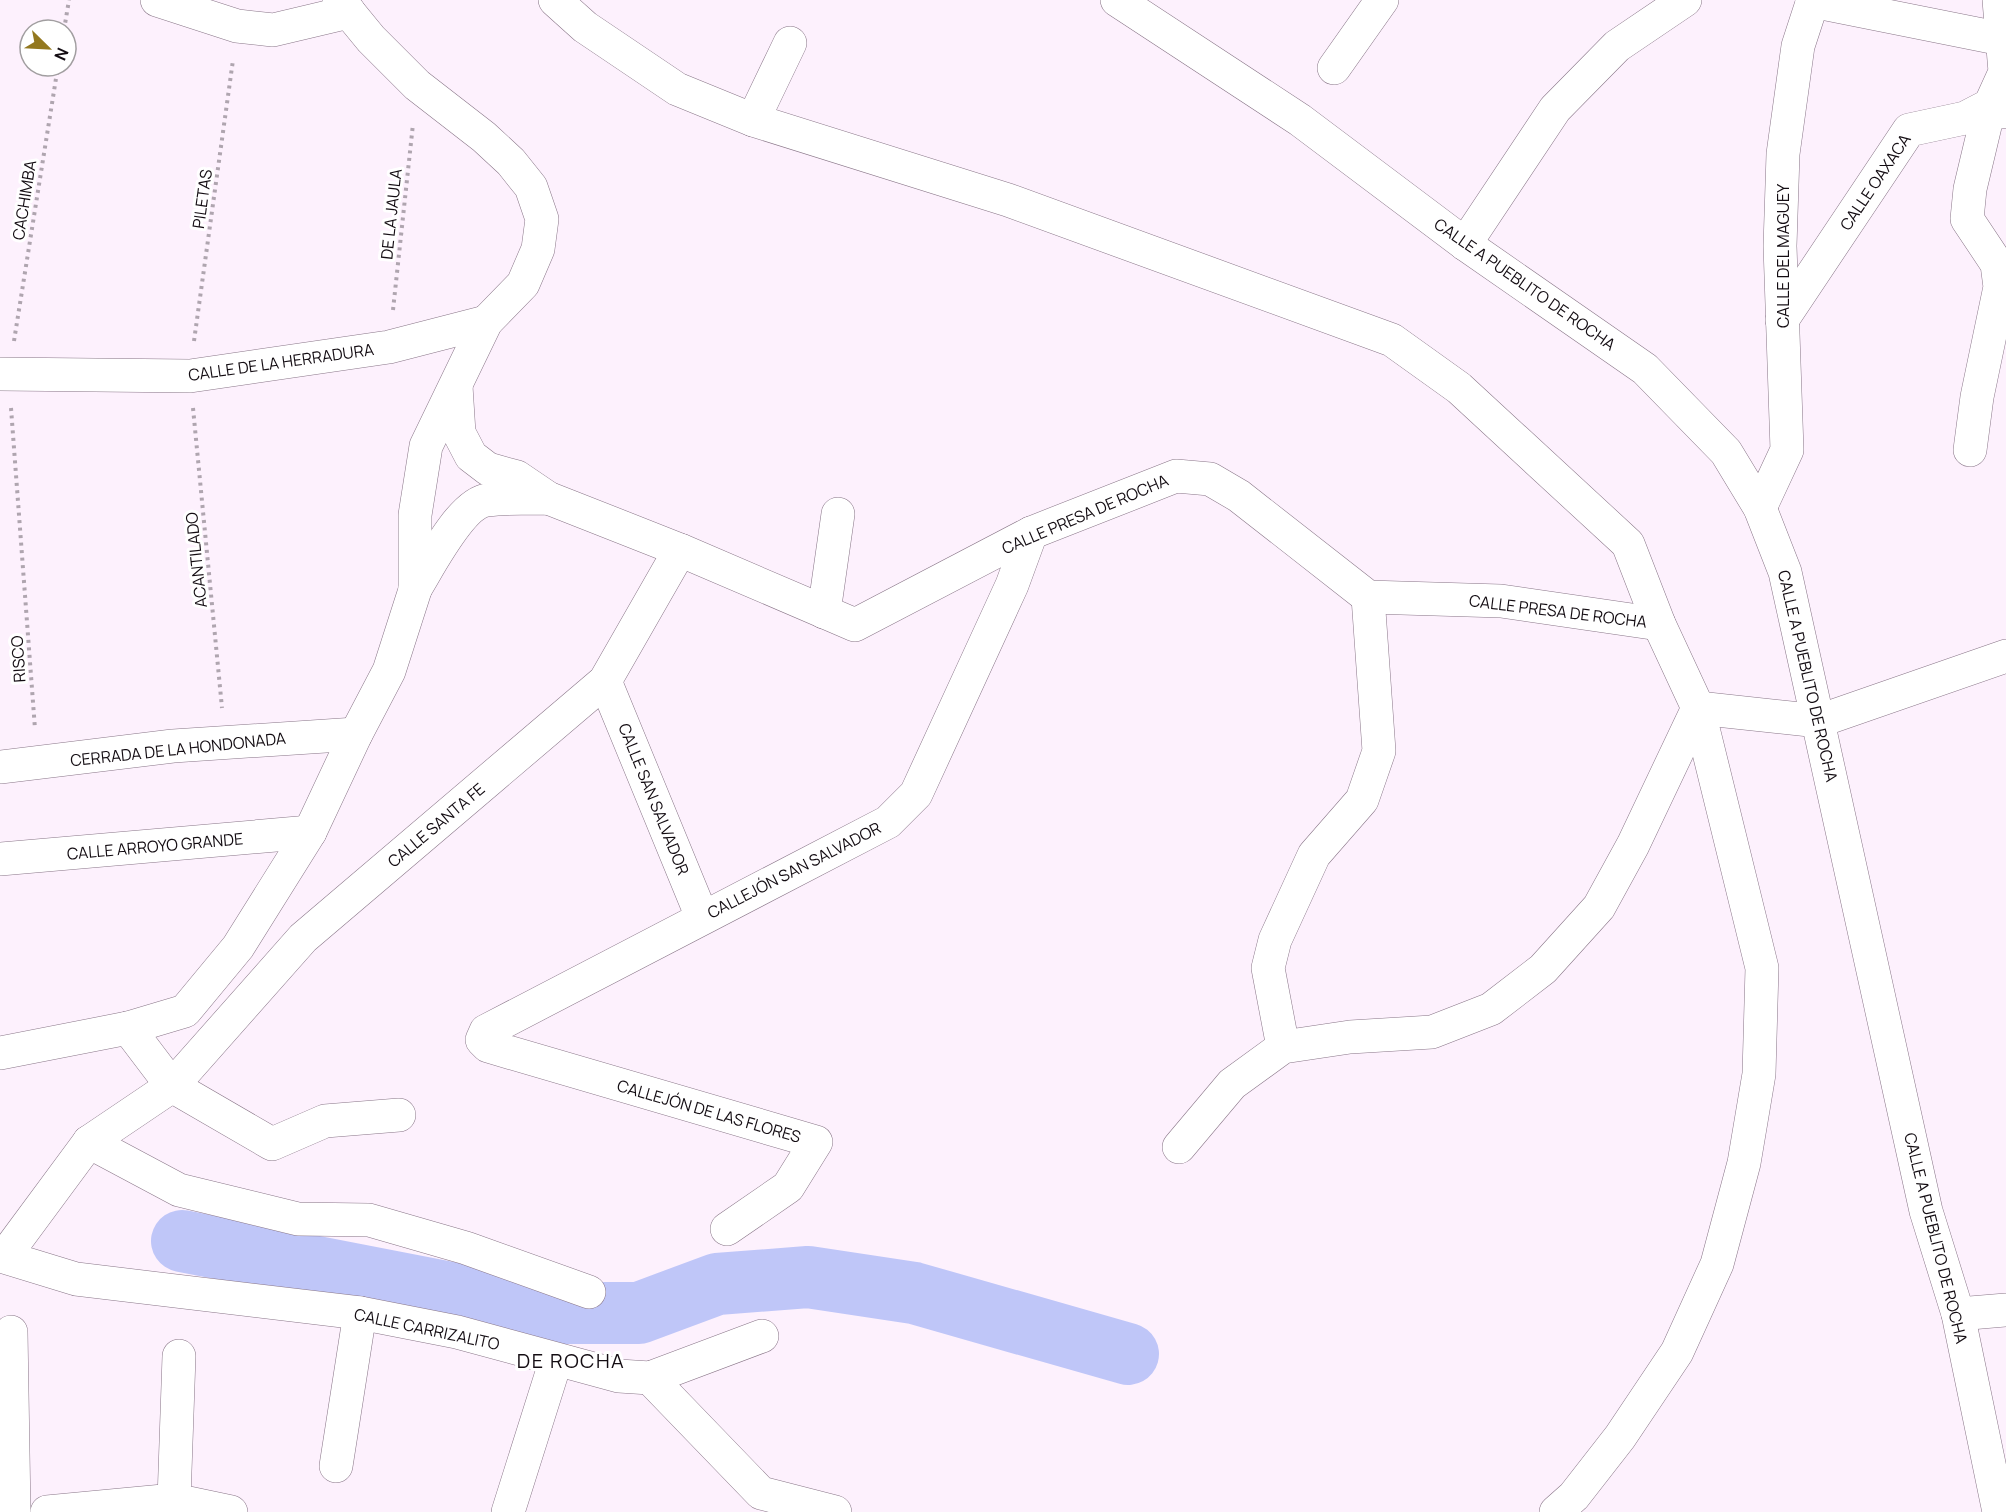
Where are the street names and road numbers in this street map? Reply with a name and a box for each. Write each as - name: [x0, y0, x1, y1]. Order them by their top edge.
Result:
- street label: CALLE OAXACA: [1835, 129, 1915, 235]
- street label: CACHIMBA: [7, 159, 41, 241]
- street label: PILETAS: [187, 168, 217, 230]
- street label: DE LA JAULA: [375, 168, 407, 260]
- street label: CALLE DEL MAGUEY: [1772, 184, 1794, 328]
- street label: CALLE A PUEBLITO DE ROCHA: [1430, 213, 1620, 355]
- street label: CALLE DE LA HERRADURA: [187, 338, 375, 386]
- street label: CALLE PRESA DE ROCHA: [998, 469, 1172, 559]
- street label: ACANTILADO: [180, 511, 212, 609]
- street label: CALLE A PUEBLITO DE ROCHA: [1773, 568, 1843, 784]
- street label: CALLE PRESA DE ROCHA: [1468, 589, 1648, 633]
- street label: RISCO: [5, 635, 31, 683]
- street label: CALLE SAN SALVADOR: [613, 720, 695, 878]
- street label: CERRADA DE LA HONDONADA: [69, 727, 287, 771]
- street label: CALLE SANTA FE: [383, 778, 489, 872]
- street label: CALLEJÓN SAN SALVADOR: [703, 817, 885, 923]
- street label: CALLE ARROYO GRANDE: [66, 827, 244, 865]
- street label: CALLEJÓN DE LAS FLORES: [615, 1074, 804, 1148]
- street label: CALLE A PUEBLITO DE ROCHA: [1899, 1130, 1973, 1346]
- street label: CALLE CARRIZALITO: [352, 1303, 502, 1355]

